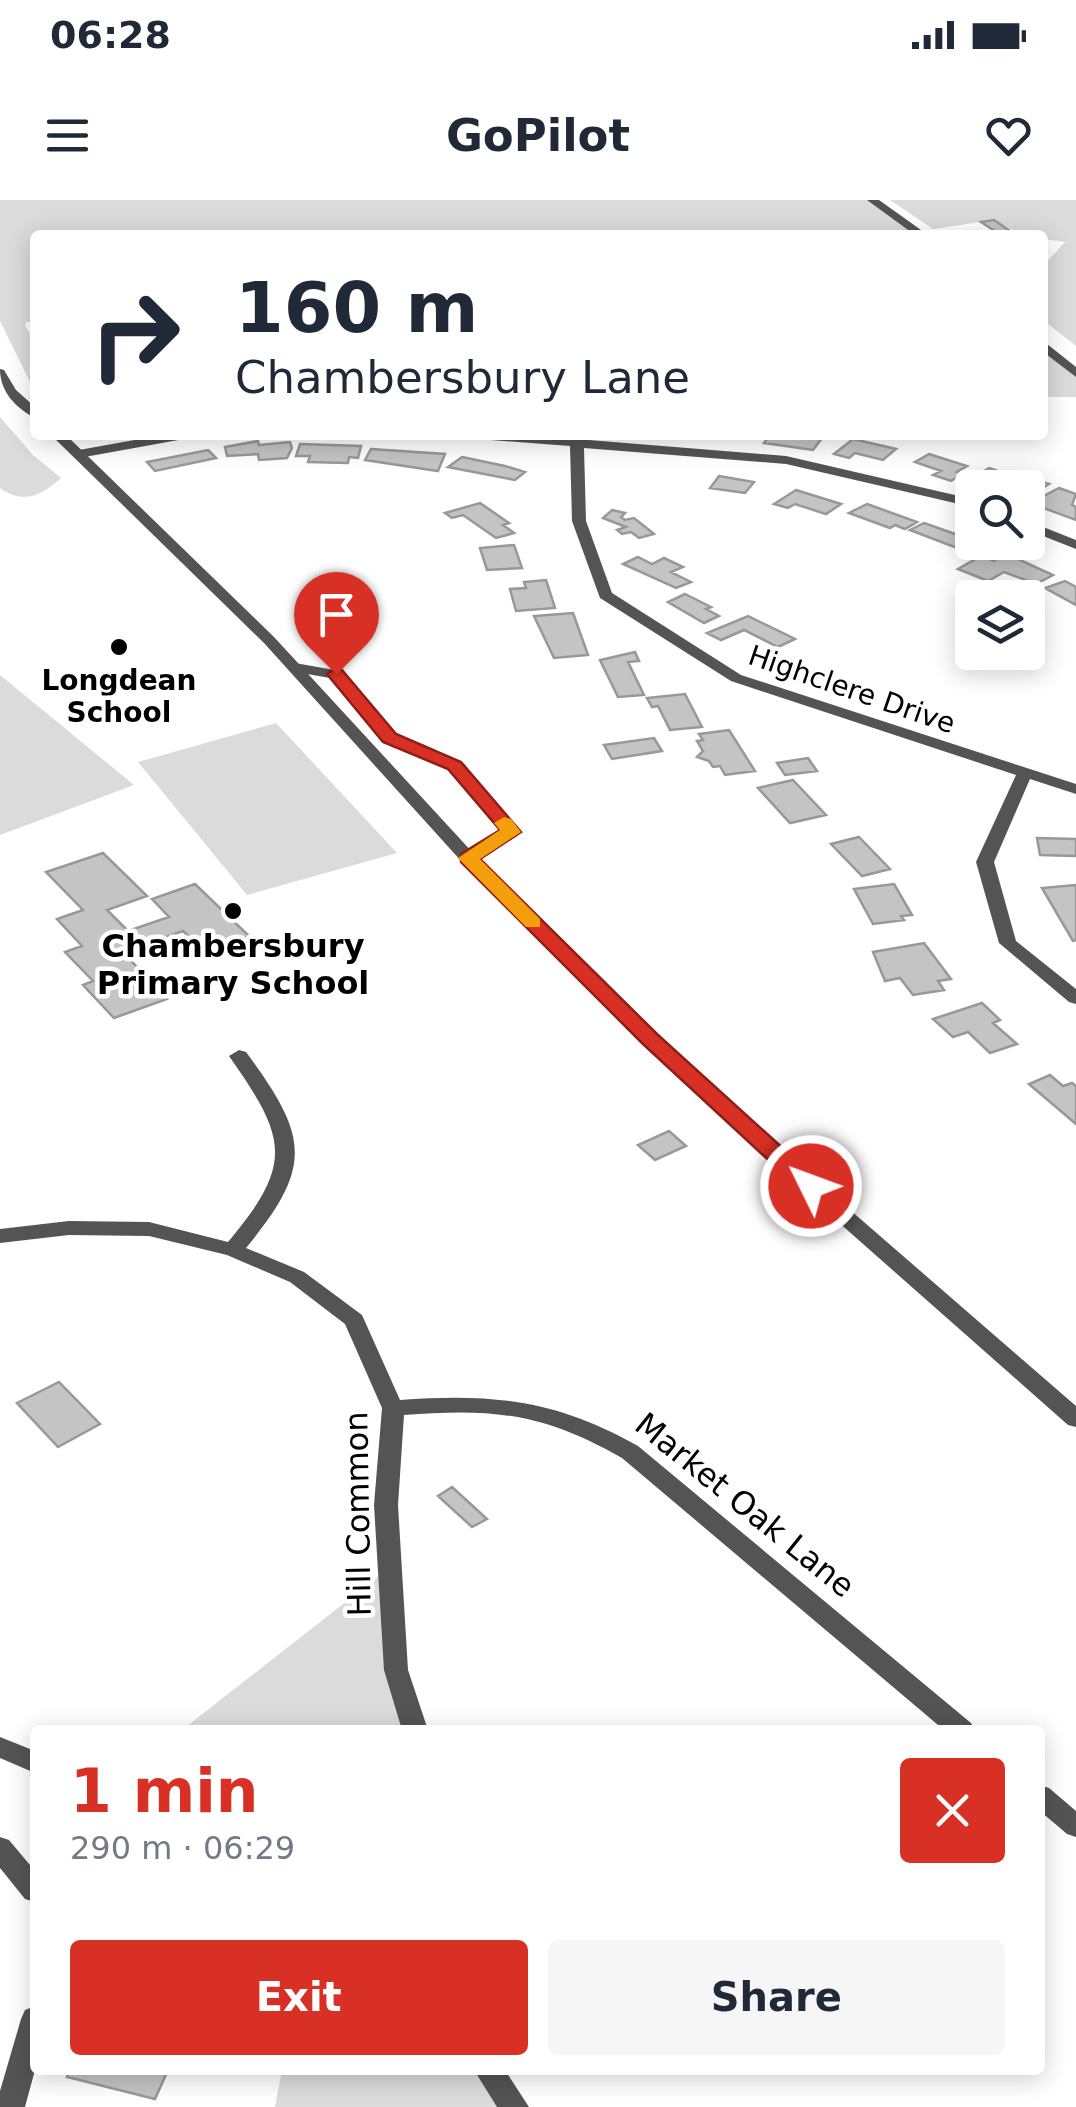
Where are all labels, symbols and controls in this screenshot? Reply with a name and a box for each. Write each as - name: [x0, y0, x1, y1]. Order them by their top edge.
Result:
- text: 06:28: [50, 13, 171, 57]
- icon: menu: [40, 108, 95, 163]
- icon: heart: [981, 108, 1036, 163]
- text: GoPilot: [446, 109, 630, 162]
- text: 160 m: [235, 267, 478, 349]
- icon: right: [70, 270, 200, 400]
- text: Chambersbury Lane: [235, 351, 690, 404]
- map controls: [955, 470, 1045, 670]
- button: search: [955, 470, 1045, 560]
- pin: [294, 572, 379, 675]
- button: layers: [955, 580, 1045, 670]
- icon: arrive: [309, 587, 364, 642]
- marker: Longdean School: [108, 636, 130, 658]
- street label: Highclere Drive: [744, 639, 960, 740]
- place label: Longdean School: [42, 664, 196, 729]
- marker: Chambersbury Primary School: [222, 900, 244, 922]
- place label: Chambersbury Primary School: [97, 927, 369, 1002]
- position arrow: [759, 1134, 863, 1238]
- street label: Market Oak Lane: [628, 1405, 862, 1605]
- street label: Hill Common: [337, 1411, 379, 1617]
- text: 1 min: [70, 1756, 258, 1826]
- button: close: [900, 1758, 1005, 1863]
- text: 290 m · 06:29: [70, 1829, 295, 1867]
- button: Exit: [70, 1940, 528, 2055]
- button: Share: [548, 1940, 1005, 2055]

